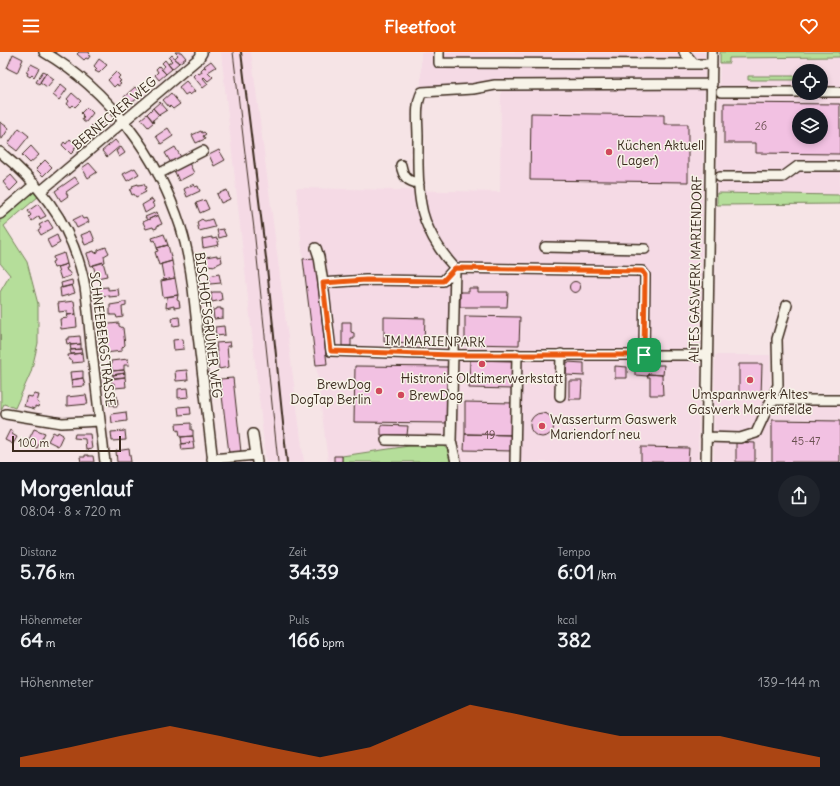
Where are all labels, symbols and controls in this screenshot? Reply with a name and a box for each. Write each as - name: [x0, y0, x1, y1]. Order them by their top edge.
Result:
- icon: menu: [20, 15, 42, 37]
- text: Fleetfoot: [384, 15, 456, 38]
- icon: heart: [798, 15, 820, 37]
- map controls: [792, 64, 828, 144]
- button: locate: [792, 64, 828, 100]
- street label: BERNECKER WEG: [69, 73, 160, 154]
- button: layers: [792, 108, 828, 144]
- house number: 26: [755, 119, 767, 133]
- place label: Küchen Aktuell (Lager): [617, 137, 704, 169]
- marker: Küchen Aktuell (Lager): [604, 147, 614, 157]
- street label: ALTES GASWERK MARIENDORF: [685, 175, 706, 363]
- street label: BISCHOFSGRÜNER WEG: [191, 251, 227, 399]
- street label: SCHNEEBERGSTRASSE: [86, 271, 119, 408]
- street label: IM MARIENPARK: [384, 332, 486, 351]
- pin: [627, 338, 661, 372]
- icon: arrive: [633, 344, 655, 366]
- marker: Histronic Oldtimerwerkstatt: [477, 359, 487, 369]
- place label: Histronic Oldtimerwerkstatt: [401, 370, 564, 387]
- marker: Umspannwerk Altes Gaswerk Marienfelde: [745, 375, 755, 385]
- place label: BrewDog DogTap Berlin: [290, 376, 371, 408]
- marker: BrewDog DogTap Berlin: [374, 386, 384, 396]
- place label: Umspannwerk Altes Gaswerk Marienfelde: [688, 386, 812, 418]
- place label: BrewDog: [409, 387, 463, 404]
- marker: BrewDog: [396, 390, 406, 400]
- place label: Wasserturm Gaswerk Mariendorf neu: [550, 411, 677, 443]
- marker: Wasserturm Gaswerk Mariendorf neu: [537, 421, 547, 431]
- house number: 19: [485, 428, 495, 442]
- scale bar: [12, 434, 121, 453]
- house number: 45-47: [791, 434, 821, 448]
- text: 100 m: [18, 436, 49, 450]
- text: Morgenlauf: [20, 474, 133, 502]
- button: share: [778, 475, 820, 517]
- text: 08:04 · 8 × 720 m: [20, 503, 121, 520]
- text: Distanz: [20, 545, 57, 559]
- text: Zeit: [289, 545, 307, 559]
- text: Tempo: [557, 545, 590, 559]
- text: 5.76: [20, 559, 57, 584]
- text: 34:39: [289, 559, 339, 584]
- text: 6:01: [557, 559, 595, 584]
- text: km: [57, 568, 75, 582]
- text: /km: [595, 568, 616, 582]
- text: Höhenmeter: [20, 613, 82, 627]
- text: Puls: [289, 613, 309, 627]
- text: kcal: [557, 613, 577, 627]
- text: 64: [20, 627, 43, 652]
- text: 166: [289, 627, 320, 652]
- text: 382: [557, 627, 591, 652]
- text: m: [43, 636, 55, 650]
- text: bpm: [320, 636, 344, 650]
- text: Höhenmeter: [20, 674, 94, 691]
- text: 139–144 m: [758, 674, 820, 691]

